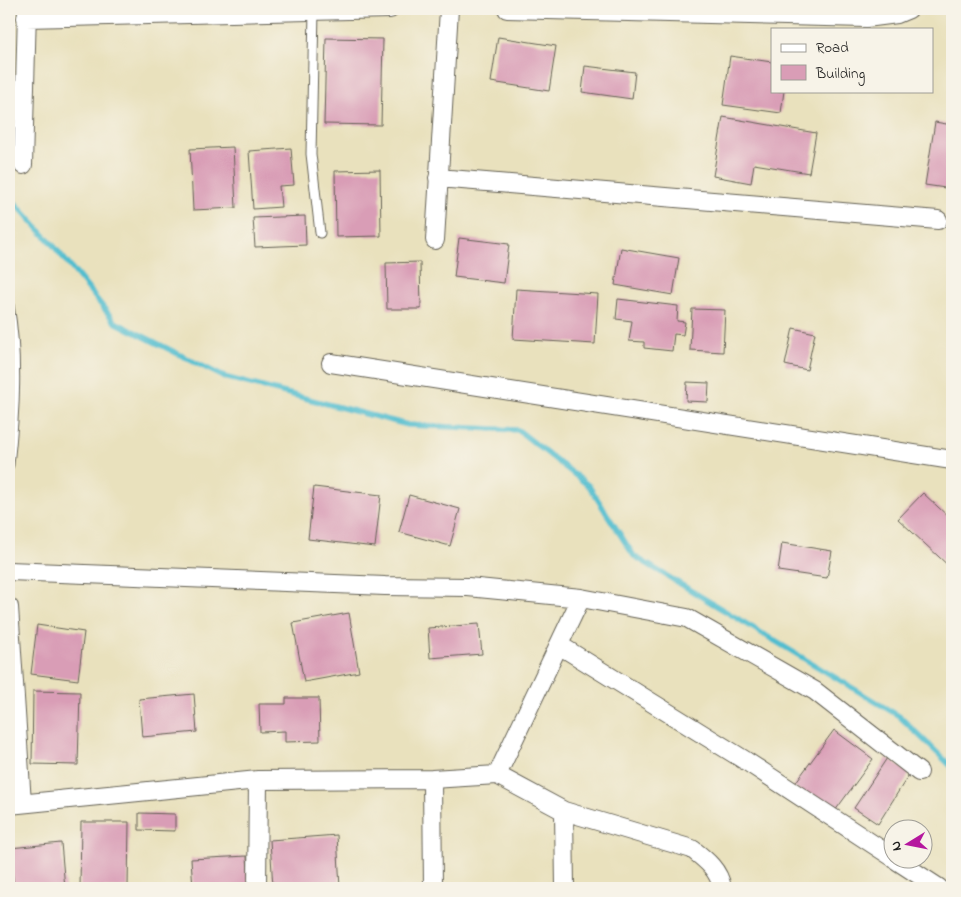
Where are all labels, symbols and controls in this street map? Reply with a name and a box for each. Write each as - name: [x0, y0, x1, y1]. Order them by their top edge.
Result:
- legend: [771, 28, 934, 92]
- text: Road: [816, 37, 849, 59]
- text: Building: [815, 63, 865, 86]
- north arrow: [884, 820, 934, 870]
- text: N: [886, 840, 908, 852]

